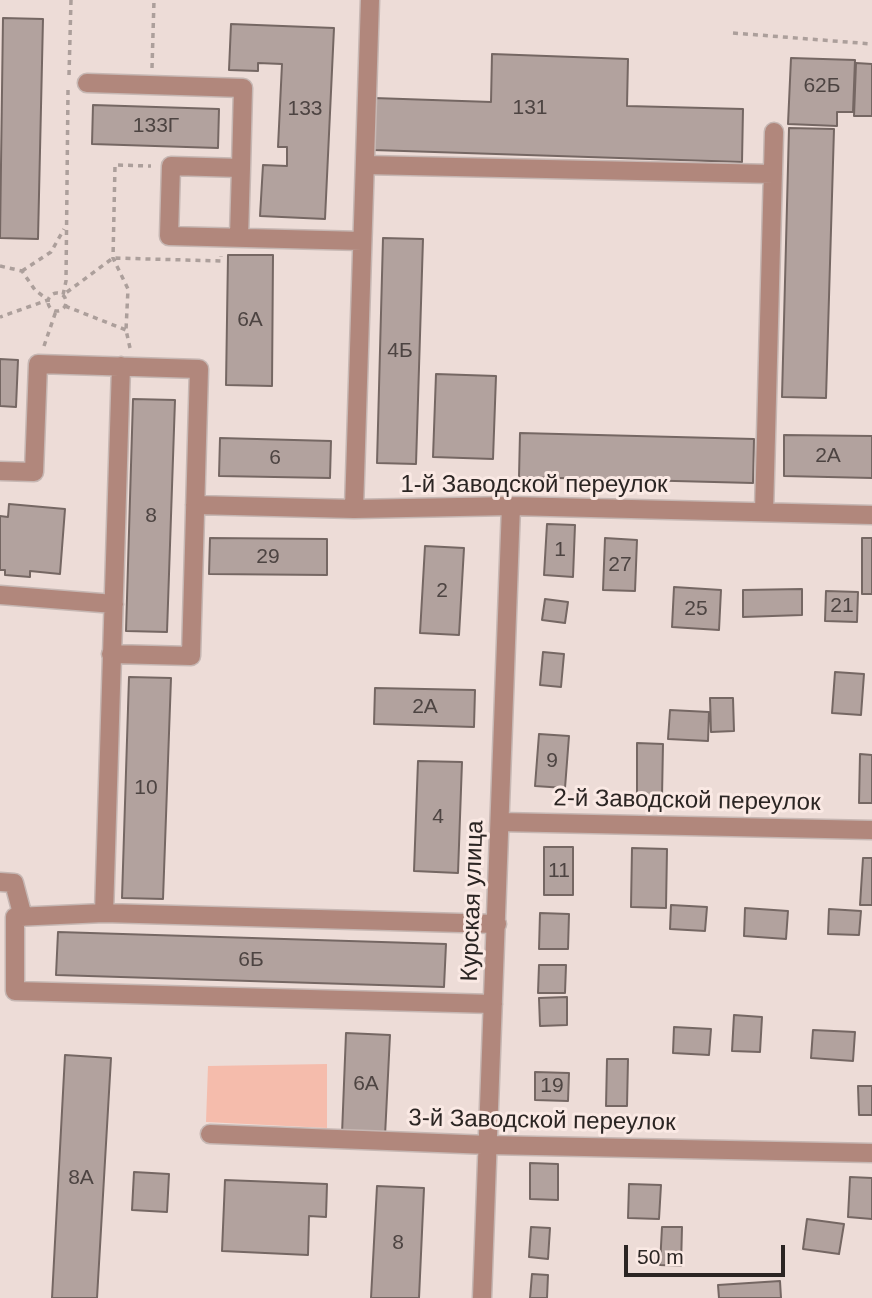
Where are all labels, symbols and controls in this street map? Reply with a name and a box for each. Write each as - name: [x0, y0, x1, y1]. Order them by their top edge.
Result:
- house number: 62Б: [803, 73, 841, 99]
- house number: 131: [512, 95, 548, 121]
- house number: 133: [287, 96, 323, 122]
- house number: 133Г: [133, 113, 179, 139]
- house number: 6А: [237, 307, 263, 333]
- house number: 4Б: [387, 338, 413, 364]
- house number: 2А: [815, 443, 841, 469]
- house number: 6: [269, 445, 281, 471]
- street label: 1-й Заводской переулок: [400, 471, 668, 499]
- house number: 8: [145, 503, 157, 529]
- house number: 1: [554, 537, 566, 563]
- house number: 29: [256, 544, 280, 570]
- house number: 27: [608, 552, 632, 578]
- house number: 2: [436, 578, 448, 604]
- house number: 21: [830, 593, 854, 619]
- house number: 25: [684, 596, 708, 622]
- house number: 2А: [412, 694, 438, 720]
- house number: 9: [546, 748, 558, 774]
- house number: 10: [134, 775, 158, 801]
- street label: 2-й Заводской переулок: [553, 784, 821, 818]
- house number: 4: [432, 804, 444, 830]
- street label: Курская улица: [456, 820, 490, 982]
- house number: 11: [548, 858, 570, 884]
- house number: 6Б: [238, 947, 264, 973]
- house number: 6А: [353, 1071, 379, 1097]
- house number: 19: [540, 1073, 564, 1099]
- street label: 3-й Заводской переулок: [408, 1104, 676, 1138]
- house number: 8А: [68, 1165, 94, 1191]
- house number: 8: [392, 1230, 404, 1256]
- scale bar: [627, 1232, 788, 1276]
- text: 50 m: [637, 1245, 684, 1268]

